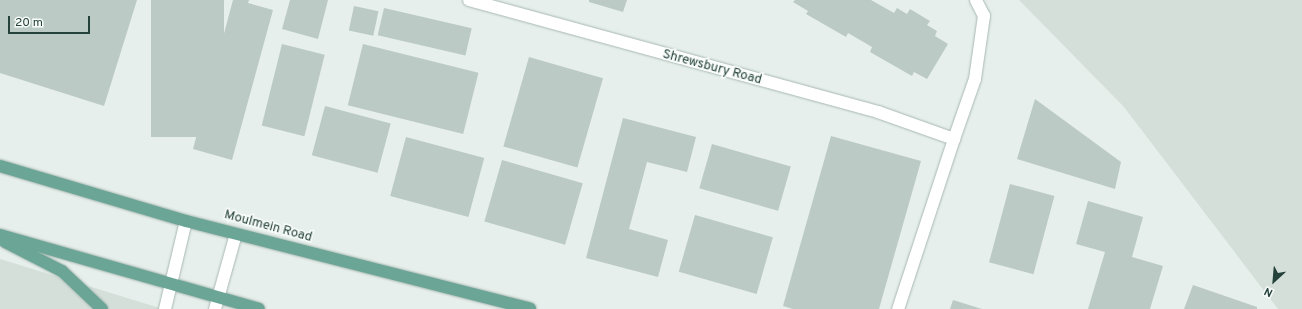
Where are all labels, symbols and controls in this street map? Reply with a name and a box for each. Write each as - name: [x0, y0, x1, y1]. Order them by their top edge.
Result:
- scale bar: [10, 8, 92, 34]
- text: 20 m: [15, 15, 43, 31]
- street label: Shrewsbury Road: [661, 47, 763, 89]
- street label: Moulmein Road: [222, 208, 314, 246]
- north arrow: [1254, 261, 1294, 301]
- text: N: [1262, 284, 1275, 300]

